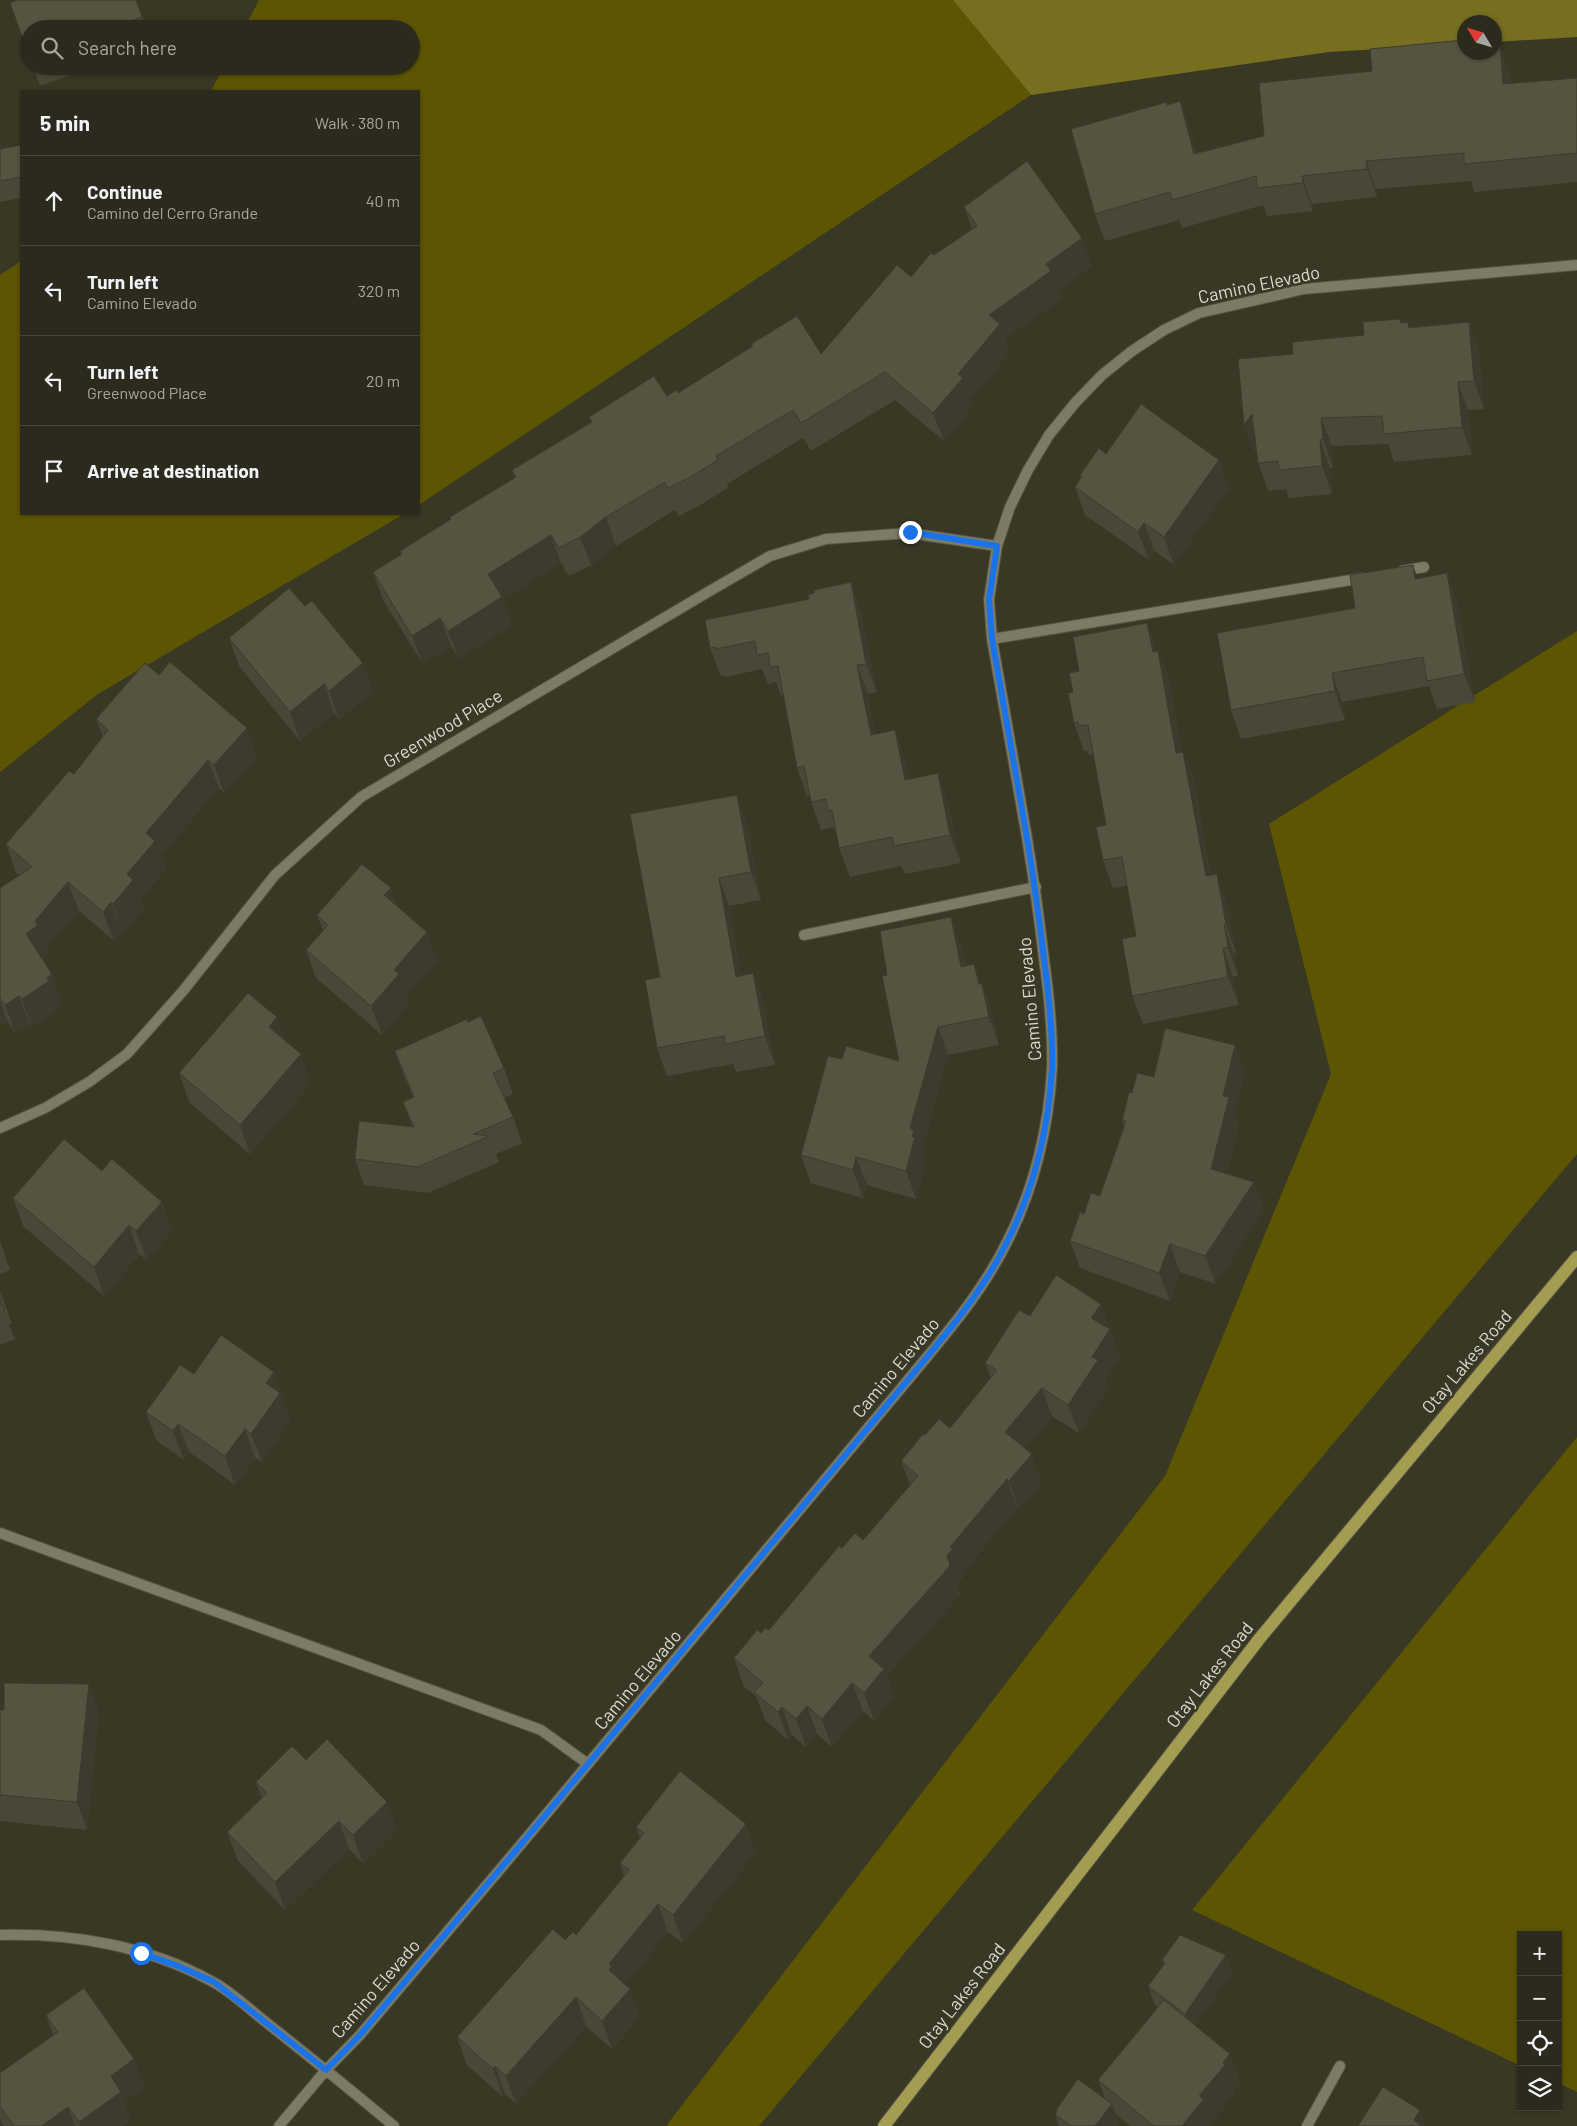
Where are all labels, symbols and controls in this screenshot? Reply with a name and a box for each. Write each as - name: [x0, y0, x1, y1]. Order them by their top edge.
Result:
- north arrow: [1457, 15, 1502, 60]
- search box: [20, 20, 420, 75]
- icon: search: [38, 34, 66, 62]
- text: Search here: [78, 36, 177, 59]
- text: 5 min: [40, 110, 90, 135]
- text: Walk · 380 m: [315, 113, 400, 132]
- text: Continue: [87, 180, 163, 203]
- icon: ahead: [40, 187, 68, 215]
- text: 40 m: [366, 191, 400, 210]
- text: Camino del Cerro Grande: [87, 203, 258, 222]
- street label: Camino Elevado: [1196, 260, 1322, 308]
- text: Turn left: [87, 270, 158, 293]
- icon: left: [40, 277, 68, 305]
- text: 320 m: [358, 281, 400, 300]
- text: Camino Elevado: [87, 293, 197, 312]
- text: Turn left: [87, 360, 158, 383]
- icon: left: [40, 367, 68, 395]
- text: 20 m: [366, 371, 400, 390]
- text: Greenwood Place: [87, 383, 207, 402]
- icon: arrive: [40, 457, 68, 485]
- text: Arrive at destination: [87, 459, 259, 482]
- route end: [899, 521, 922, 544]
- street label: Greenwood Place: [379, 684, 506, 772]
- street label: Camino Elevado: [1013, 936, 1045, 1062]
- street label: Otay Lakes Road: [1417, 1305, 1516, 1418]
- street label: Camino Elevado: [847, 1313, 944, 1422]
- street label: Otay Lakes Road: [1161, 1617, 1257, 1732]
- street label: Camino Elevado: [589, 1625, 686, 1734]
- map controls: [1517, 1931, 1562, 2111]
- button: +: [1517, 1931, 1562, 1976]
- street label: Camino Elevado: [326, 1934, 424, 2042]
- street label: Otay Lakes Road: [913, 1938, 1009, 2053]
- route start: [130, 1942, 153, 1965]
- button: −: [1517, 1976, 1562, 2021]
- button: locate: [1517, 2021, 1562, 2066]
- button: layers: [1517, 2066, 1562, 2111]

